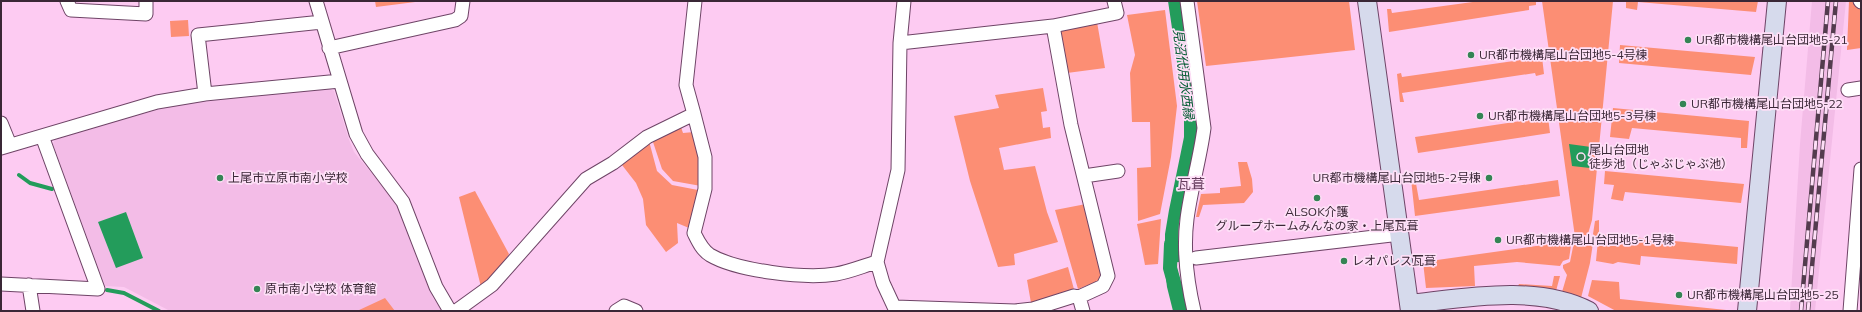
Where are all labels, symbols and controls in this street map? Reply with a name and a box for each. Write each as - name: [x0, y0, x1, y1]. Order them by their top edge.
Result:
- water label: 見沼代用水西縁: [1171, 28, 1198, 122]
- place label: UR都市機構尾山台団地5-21: [1696, 32, 1848, 47]
- marker: UR都市機構尾山台団地5-21: [1683, 35, 1693, 45]
- place label: UR都市機構尾山台団地5-4号棟: [1479, 47, 1648, 62]
- marker: UR都市機構尾山台団地5-4号棟: [1466, 50, 1476, 60]
- place label: UR都市機構尾山台団地5-22: [1691, 96, 1843, 111]
- marker: UR都市機構尾山台団地5-22: [1678, 99, 1688, 109]
- place label: UR都市機構尾山台団地5-3号棟: [1488, 108, 1657, 123]
- marker: UR都市機構尾山台団地5-3号棟: [1475, 111, 1485, 121]
- place label: 尾山台団地 徒歩池（じゃぶじゃぶ池）: [1589, 142, 1733, 171]
- marker: 尾山台団地 徒歩池（じゃぶじゃぶ池）: [1576, 152, 1586, 162]
- place label: 上尾市立原市南小学校: [228, 170, 348, 185]
- place label: UR都市機構尾山台団地5-2号棟: [1312, 170, 1481, 185]
- marker: 上尾市立原市南小学校: [215, 173, 225, 183]
- marker: UR都市機構尾山台団地5-2号棟: [1484, 173, 1494, 183]
- district label: 瓦葺: [1177, 175, 1205, 193]
- marker: ALSOK介護 グループホームみんなの家・上尾瓦葺: [1312, 193, 1322, 203]
- place label: ALSOK介護 グループホームみんなの家・上尾瓦葺: [1216, 204, 1418, 233]
- place label: UR都市機構尾山台団地5-1号棟: [1506, 232, 1675, 247]
- marker: UR都市機構尾山台団地5-1号棟: [1493, 235, 1503, 245]
- place label: レオパレス瓦葺: [1352, 253, 1436, 268]
- marker: レオパレス瓦葺: [1339, 256, 1349, 266]
- place label: 原市南小学校 体育館: [265, 281, 376, 296]
- marker: 原市南小学校 体育館: [252, 284, 262, 294]
- place label: UR都市機構尾山台団地5-25: [1687, 287, 1839, 302]
- marker: UR都市機構尾山台団地5-25: [1674, 290, 1684, 300]

